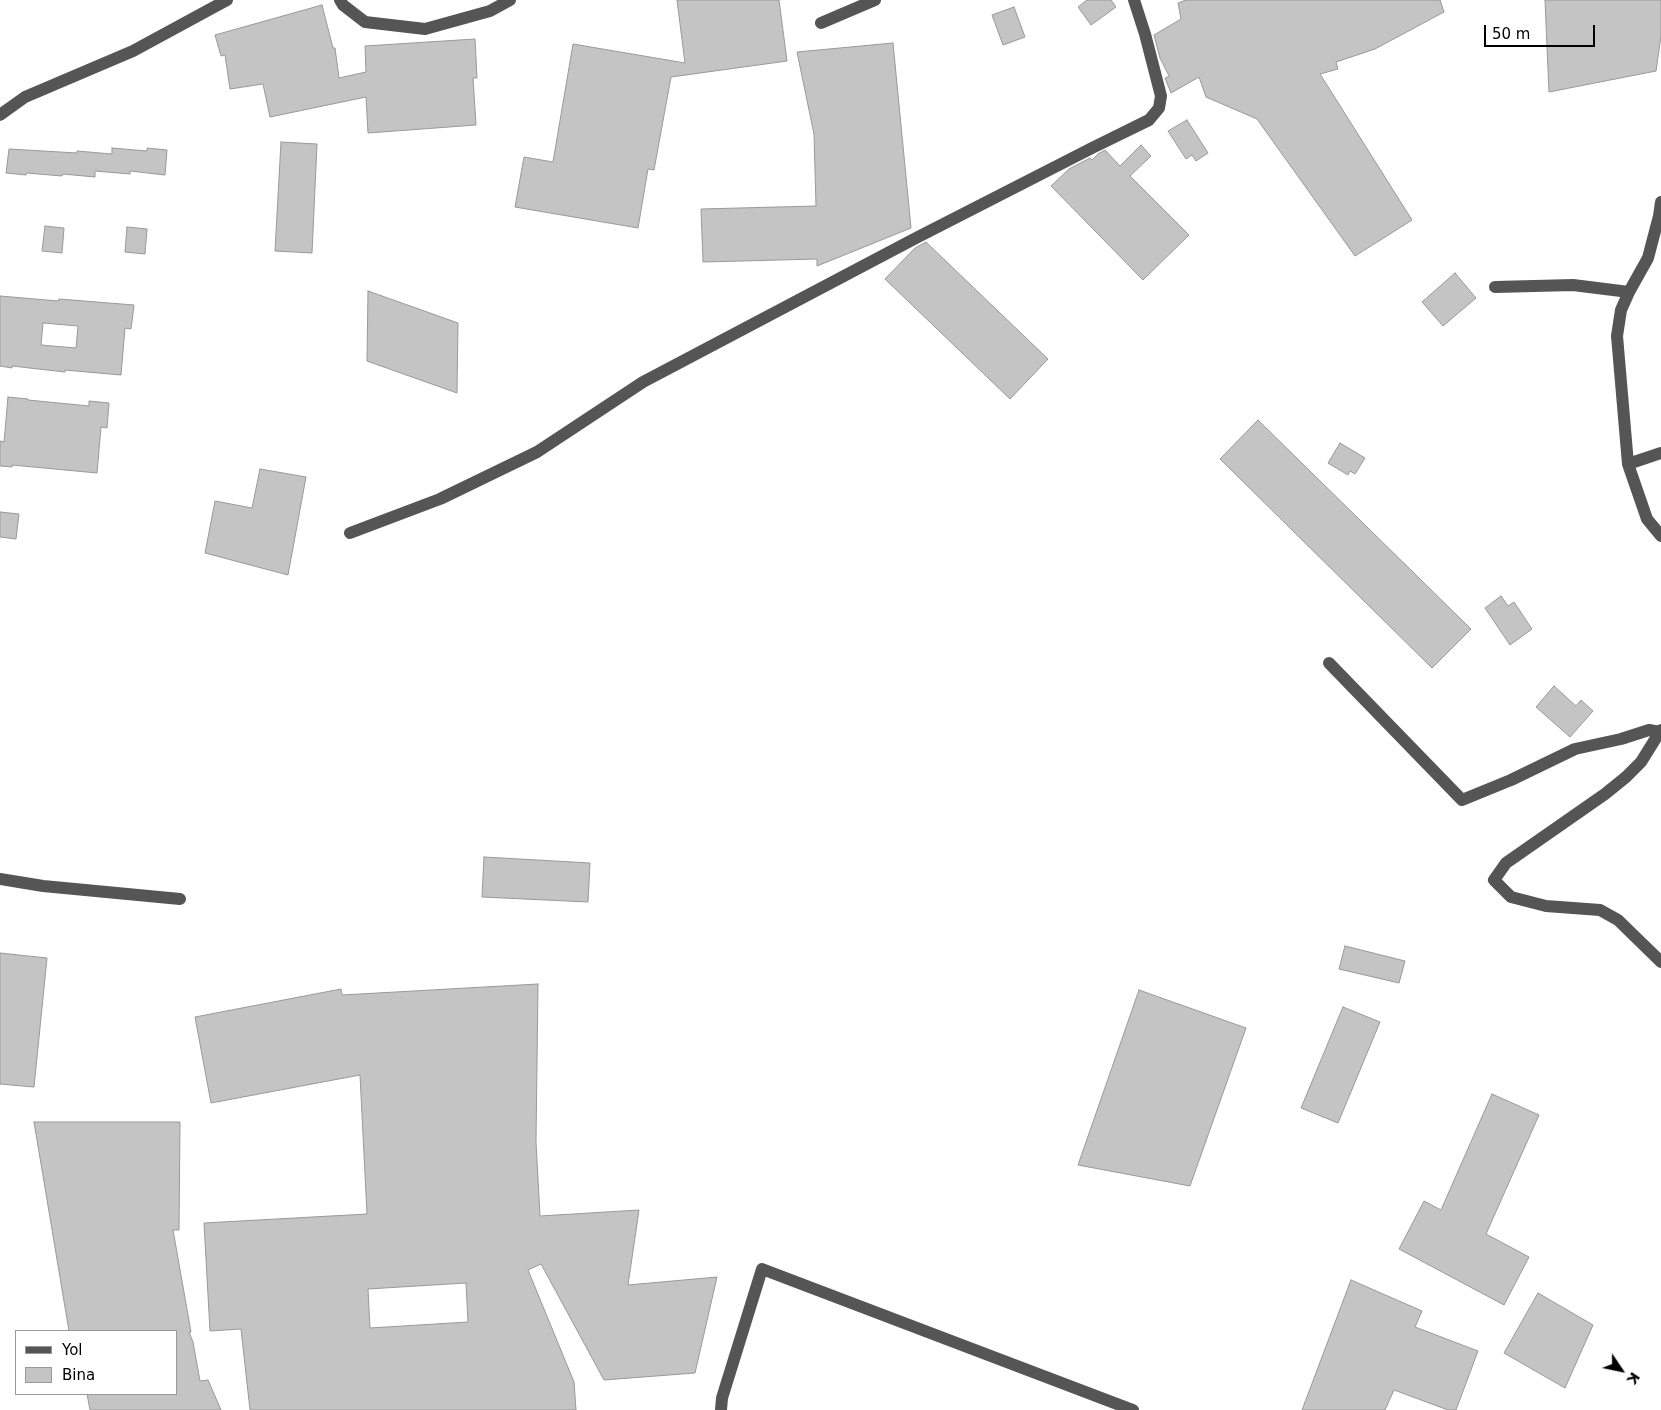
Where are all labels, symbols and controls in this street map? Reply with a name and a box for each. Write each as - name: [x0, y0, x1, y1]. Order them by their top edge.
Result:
- scale bar: [1486, 15, 1597, 47]
- text: 50 m: [1492, 25, 1530, 43]
- legend: [15, 1330, 178, 1395]
- text: Yol: [62, 1341, 83, 1359]
- north arrow: [1596, 1345, 1646, 1395]
- text: Bina: [62, 1366, 95, 1384]
- text: K: [1624, 1369, 1643, 1387]

